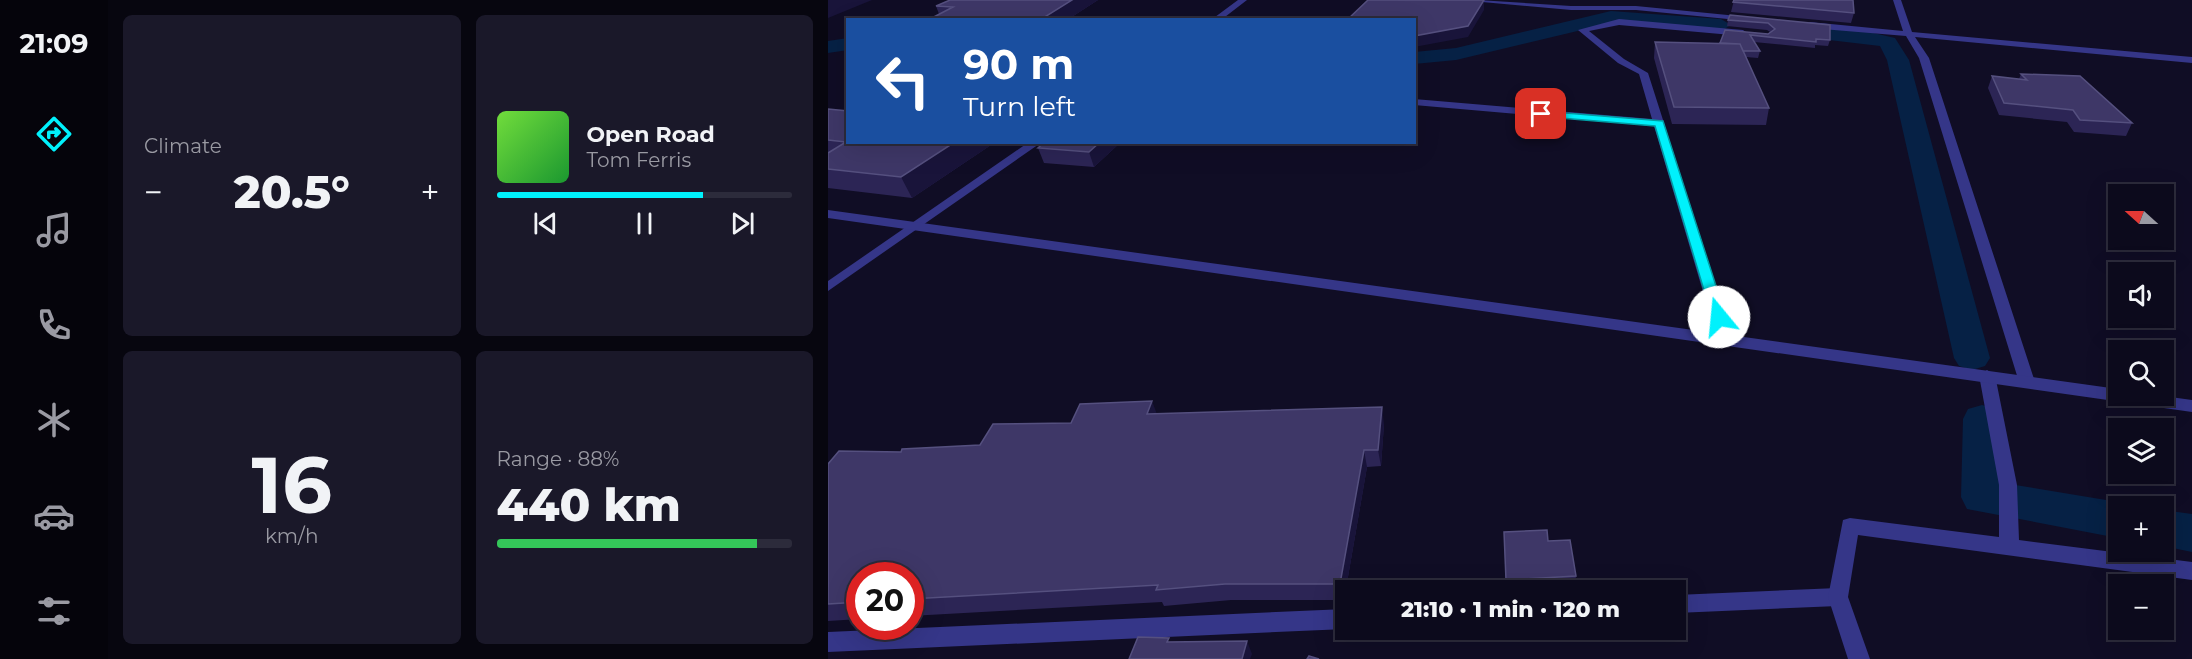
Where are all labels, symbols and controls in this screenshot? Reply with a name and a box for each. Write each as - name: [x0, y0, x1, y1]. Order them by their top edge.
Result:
- text: 21:09: [19, 27, 89, 60]
- text: 90 m: [963, 38, 1074, 90]
- icon: left: [864, 42, 942, 120]
- pin: [1515, 88, 1566, 139]
- text: Turn left: [963, 90, 1076, 123]
- icon: arrive: [1524, 97, 1557, 130]
- icon: directions: [33, 113, 75, 155]
- text: Open Road: [587, 121, 715, 148]
- text: Climate: [144, 134, 222, 158]
- text: Tom Ferris: [587, 148, 691, 172]
- text: 20.5°: [234, 164, 350, 219]
- text: −: [144, 172, 163, 212]
- text: +: [421, 172, 440, 212]
- north arrow: [2108, 184, 2174, 250]
- map controls: [2108, 184, 2174, 640]
- icon: previous: [529, 207, 562, 240]
- icon: pause: [628, 207, 661, 240]
- icon: next: [726, 207, 759, 240]
- icon: music: [33, 209, 75, 251]
- button: sound: [2108, 262, 2174, 328]
- position arrow: [1687, 285, 1751, 349]
- icon: phone: [33, 304, 75, 346]
- button: search: [2108, 340, 2174, 406]
- icon: climate: [33, 399, 75, 441]
- button: layers: [2108, 418, 2174, 484]
- text: 16: [252, 437, 332, 533]
- text: Range · 88%: [497, 447, 619, 471]
- text: 440 km: [497, 477, 681, 532]
- icon: car: [33, 495, 75, 537]
- button: +: [2108, 496, 2174, 562]
- text: km/h: [265, 524, 318, 548]
- speed limit sign: 20: [846, 562, 924, 640]
- button: −: [2108, 574, 2174, 640]
- icon: filters: [33, 590, 75, 632]
- text: 21:10 · 1 min · 120 m: [1401, 596, 1620, 623]

